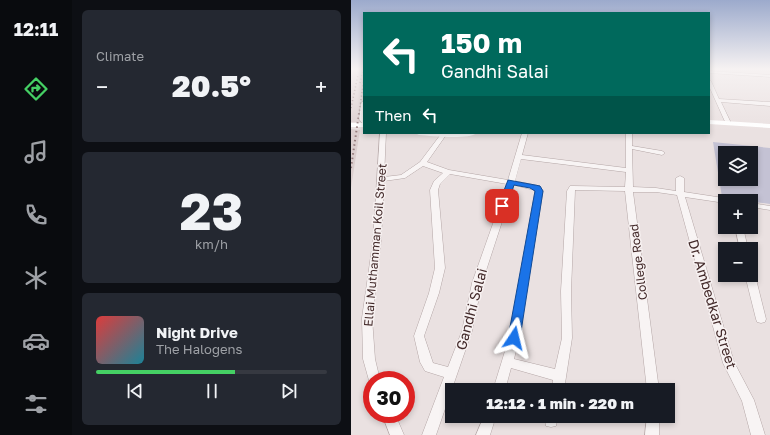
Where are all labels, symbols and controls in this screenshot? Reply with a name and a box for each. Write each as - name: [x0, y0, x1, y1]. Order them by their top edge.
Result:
- text: 12:11: [14, 18, 58, 40]
- text: 150 m: [441, 26, 522, 59]
- icon: left: [375, 28, 427, 80]
- text: Climate: [96, 48, 144, 64]
- text: Gandhi Salai: [441, 60, 549, 82]
- text: 20.5°: [172, 68, 251, 104]
- text: −: [96, 73, 108, 100]
- text: +: [315, 73, 327, 100]
- icon: directions: [22, 75, 50, 103]
- icon: left: [419, 104, 441, 126]
- text: Then: [375, 106, 411, 124]
- icon: music: [22, 138, 50, 166]
- map controls: [718, 146, 758, 282]
- button: layers: [718, 146, 758, 186]
- street label: Ellai Muthamman Koil Street: [360, 163, 390, 327]
- text: 23: [180, 179, 243, 241]
- pin: [485, 189, 519, 223]
- button: +: [718, 194, 758, 234]
- icon: arrive: [491, 195, 513, 217]
- icon: phone: [22, 201, 50, 229]
- street label: College Road: [626, 223, 650, 301]
- text: km/h: [195, 236, 228, 252]
- street label: Dr. Ambedkar Street: [685, 237, 741, 371]
- button: −: [718, 242, 758, 282]
- icon: climate: [22, 264, 50, 292]
- street label: Gandhi Salai: [452, 266, 490, 352]
- position arrow: [493, 317, 535, 359]
- text: Night Drive: [156, 323, 238, 341]
- icon: car: [22, 327, 50, 355]
- text: The Halogens: [156, 341, 242, 357]
- speed limit sign: 30: [363, 371, 415, 423]
- icon: previous: [124, 380, 146, 402]
- icon: pause: [201, 380, 223, 402]
- icon: next: [278, 380, 300, 402]
- icon: filters: [22, 390, 50, 418]
- text: 12:12 · 1 min · 220 m: [486, 394, 634, 412]

